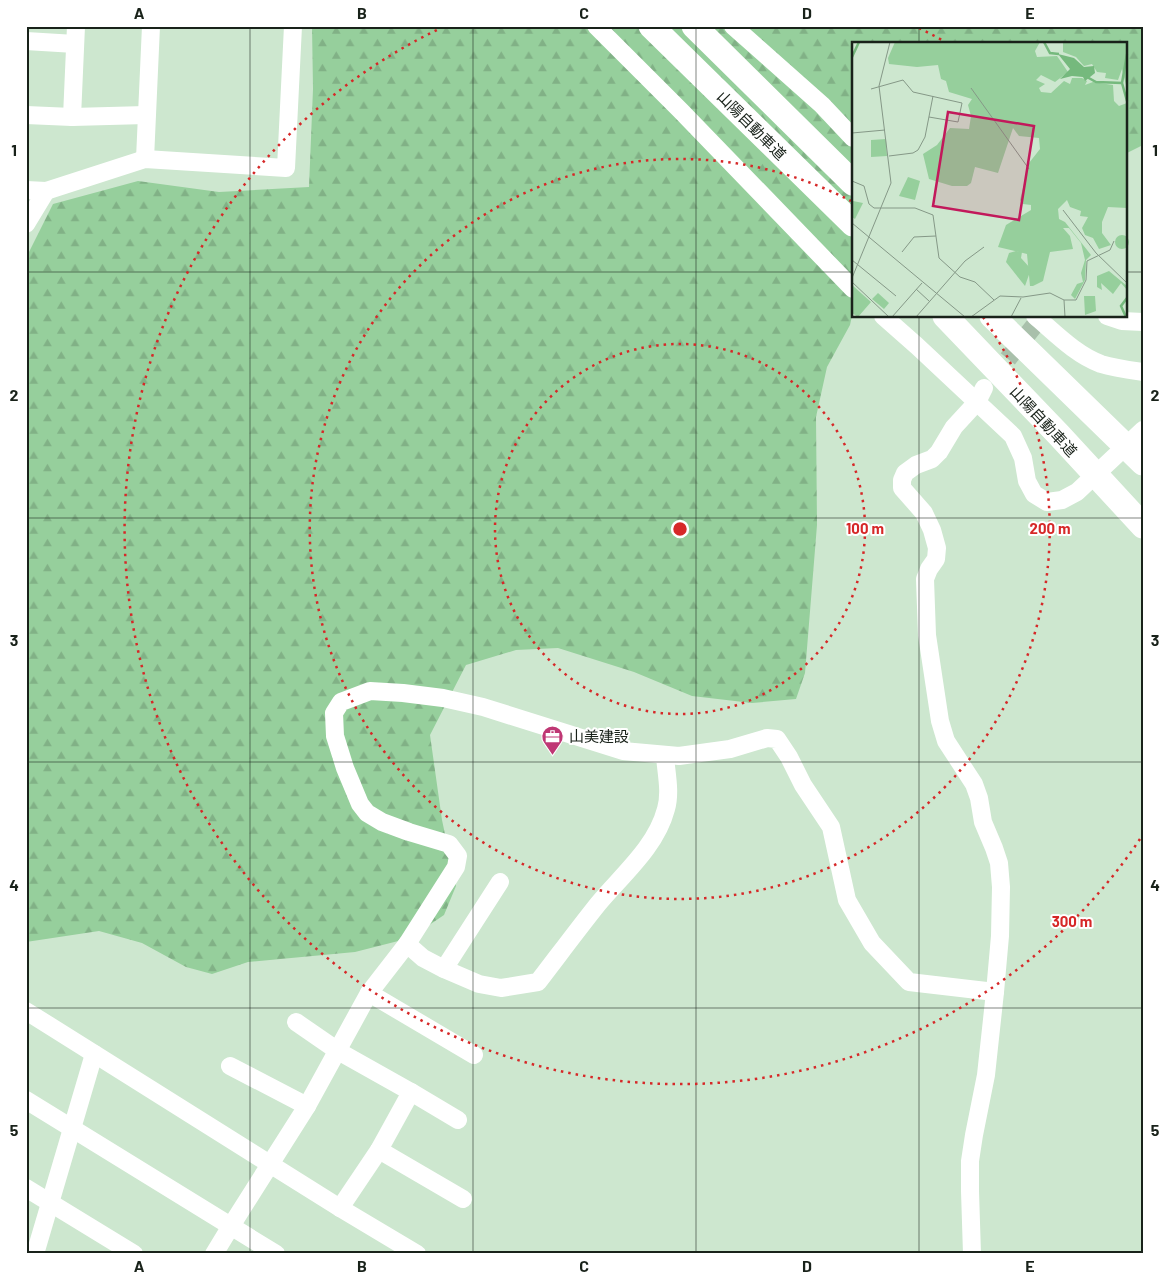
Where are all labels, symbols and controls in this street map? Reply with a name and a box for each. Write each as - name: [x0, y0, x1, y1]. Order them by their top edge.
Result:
- text: A: [134, 3, 145, 22]
- text: B: [357, 3, 367, 22]
- text: C: [579, 3, 589, 22]
- text: D: [802, 3, 812, 22]
- text: E: [1025, 3, 1035, 22]
- inset map: [852, 42, 1126, 318]
- street label: 山陽自動車道: [714, 87, 790, 163]
- text: 1: [11, 140, 17, 159]
- text: 1: [1152, 140, 1158, 159]
- street label: 山陽自動車道: [1007, 382, 1081, 460]
- text: 2: [10, 385, 19, 404]
- text: 2: [1151, 385, 1160, 404]
- text: 100 m: [846, 519, 884, 537]
- text: 200 m: [1029, 519, 1071, 537]
- centre of rings: [671, 520, 689, 538]
- text: 3: [10, 630, 18, 649]
- text: 3: [1151, 630, 1159, 649]
- office icon: 山美建設: [541, 724, 565, 755]
- place label: 山美建設: [569, 727, 629, 745]
- text: 4: [9, 875, 19, 894]
- text: 4: [1150, 875, 1160, 894]
- text: 300 m: [1052, 912, 1092, 930]
- text: 5: [10, 1120, 19, 1139]
- text: 5: [1151, 1120, 1160, 1139]
- text: A: [134, 1256, 145, 1275]
- text: B: [357, 1256, 367, 1275]
- text: C: [579, 1256, 589, 1275]
- text: D: [802, 1256, 812, 1275]
- text: E: [1025, 1256, 1035, 1275]

